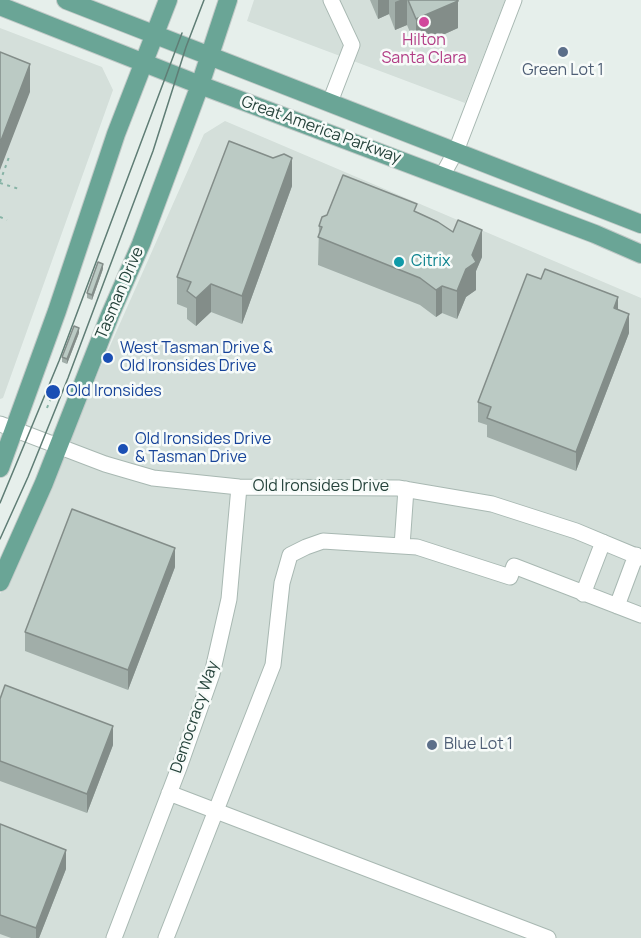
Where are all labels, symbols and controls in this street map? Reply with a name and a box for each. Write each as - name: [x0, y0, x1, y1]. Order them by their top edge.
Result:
- marker: Hilton Santa Clara: [417, 15, 431, 29]
- place label: Hilton Santa Clara: [381, 31, 467, 69]
- marker: Green Lot 1: [556, 45, 570, 59]
- place label: Green Lot 1: [522, 61, 604, 81]
- street label: Great America Parkway: [239, 92, 403, 168]
- street label: Tasman Drive: [92, 244, 148, 342]
- place label: Citrix: [411, 252, 451, 272]
- marker: Citrix: [392, 255, 406, 269]
- place label: West Tasman Drive & Old Ironsides Drive: [120, 339, 273, 377]
- marker: West Tasman Drive & Old Ironsides Drive: [101, 351, 115, 365]
- place label: Old Ironsides: [66, 382, 162, 402]
- marker: Old Ironsides: [44, 383, 62, 401]
- place label: Old Ironsides Drive & Tasman Drive: [135, 430, 271, 468]
- marker: Old Ironsides Drive & Tasman Drive: [116, 442, 130, 456]
- street label: Old Ironsides Drive: [253, 477, 389, 497]
- street label: Democracy Way: [167, 658, 223, 776]
- place label: Blue Lot 1: [444, 735, 513, 755]
- marker: Blue Lot 1: [425, 738, 439, 752]

